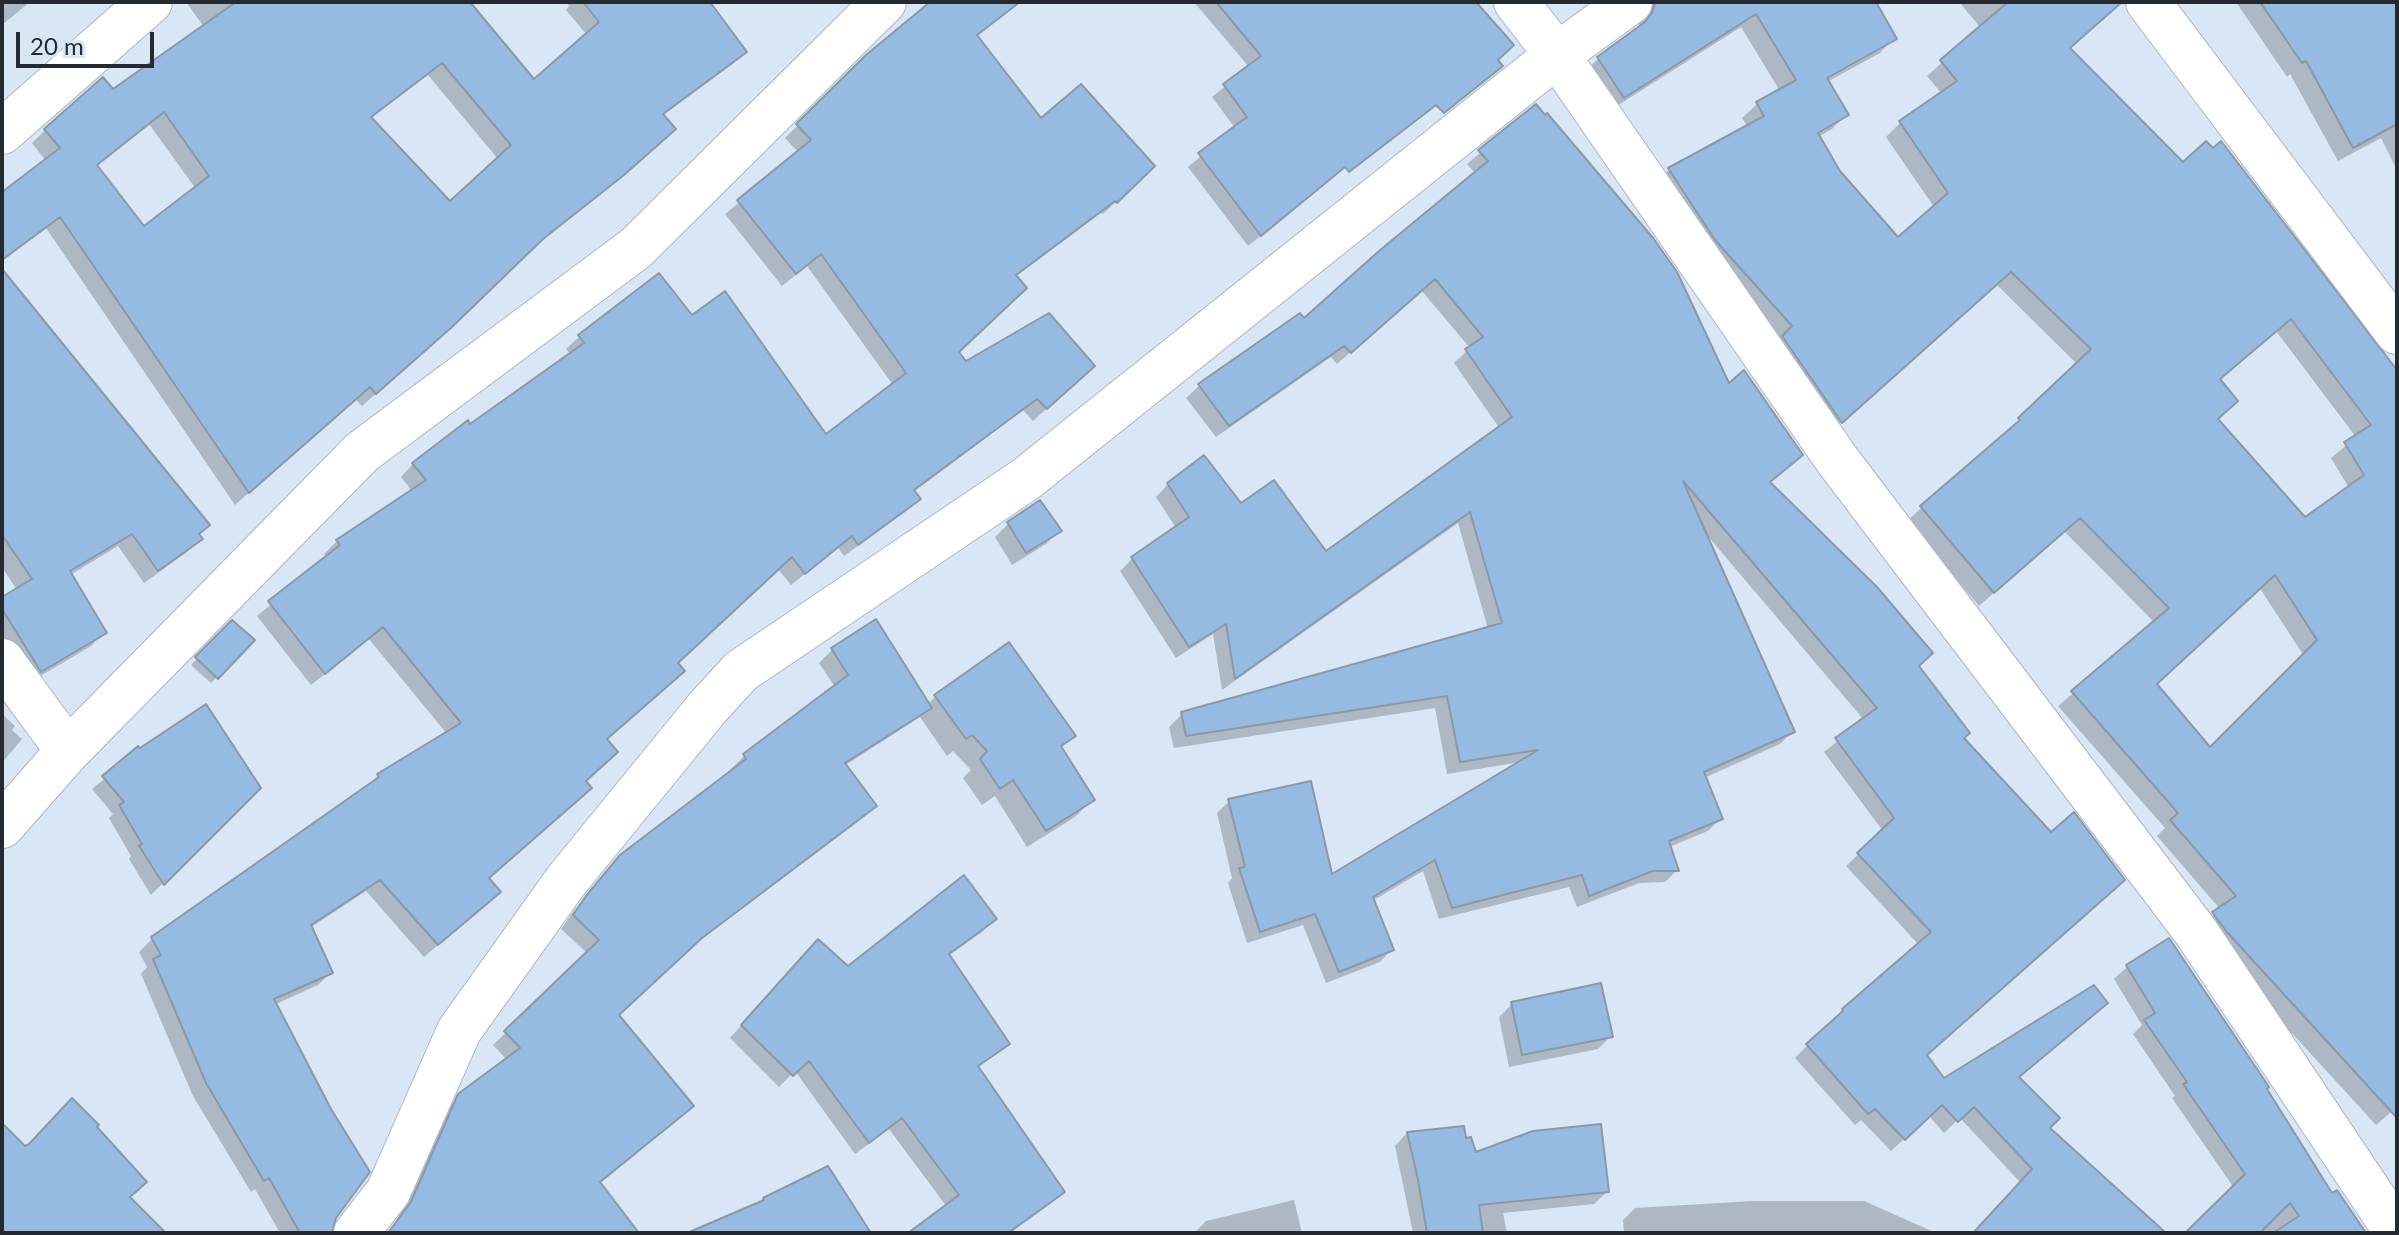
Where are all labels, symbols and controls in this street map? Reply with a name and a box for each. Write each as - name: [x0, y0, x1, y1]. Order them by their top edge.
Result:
- scale bar: [20, 16, 158, 66]
- text: 20 m: [30, 31, 84, 60]

